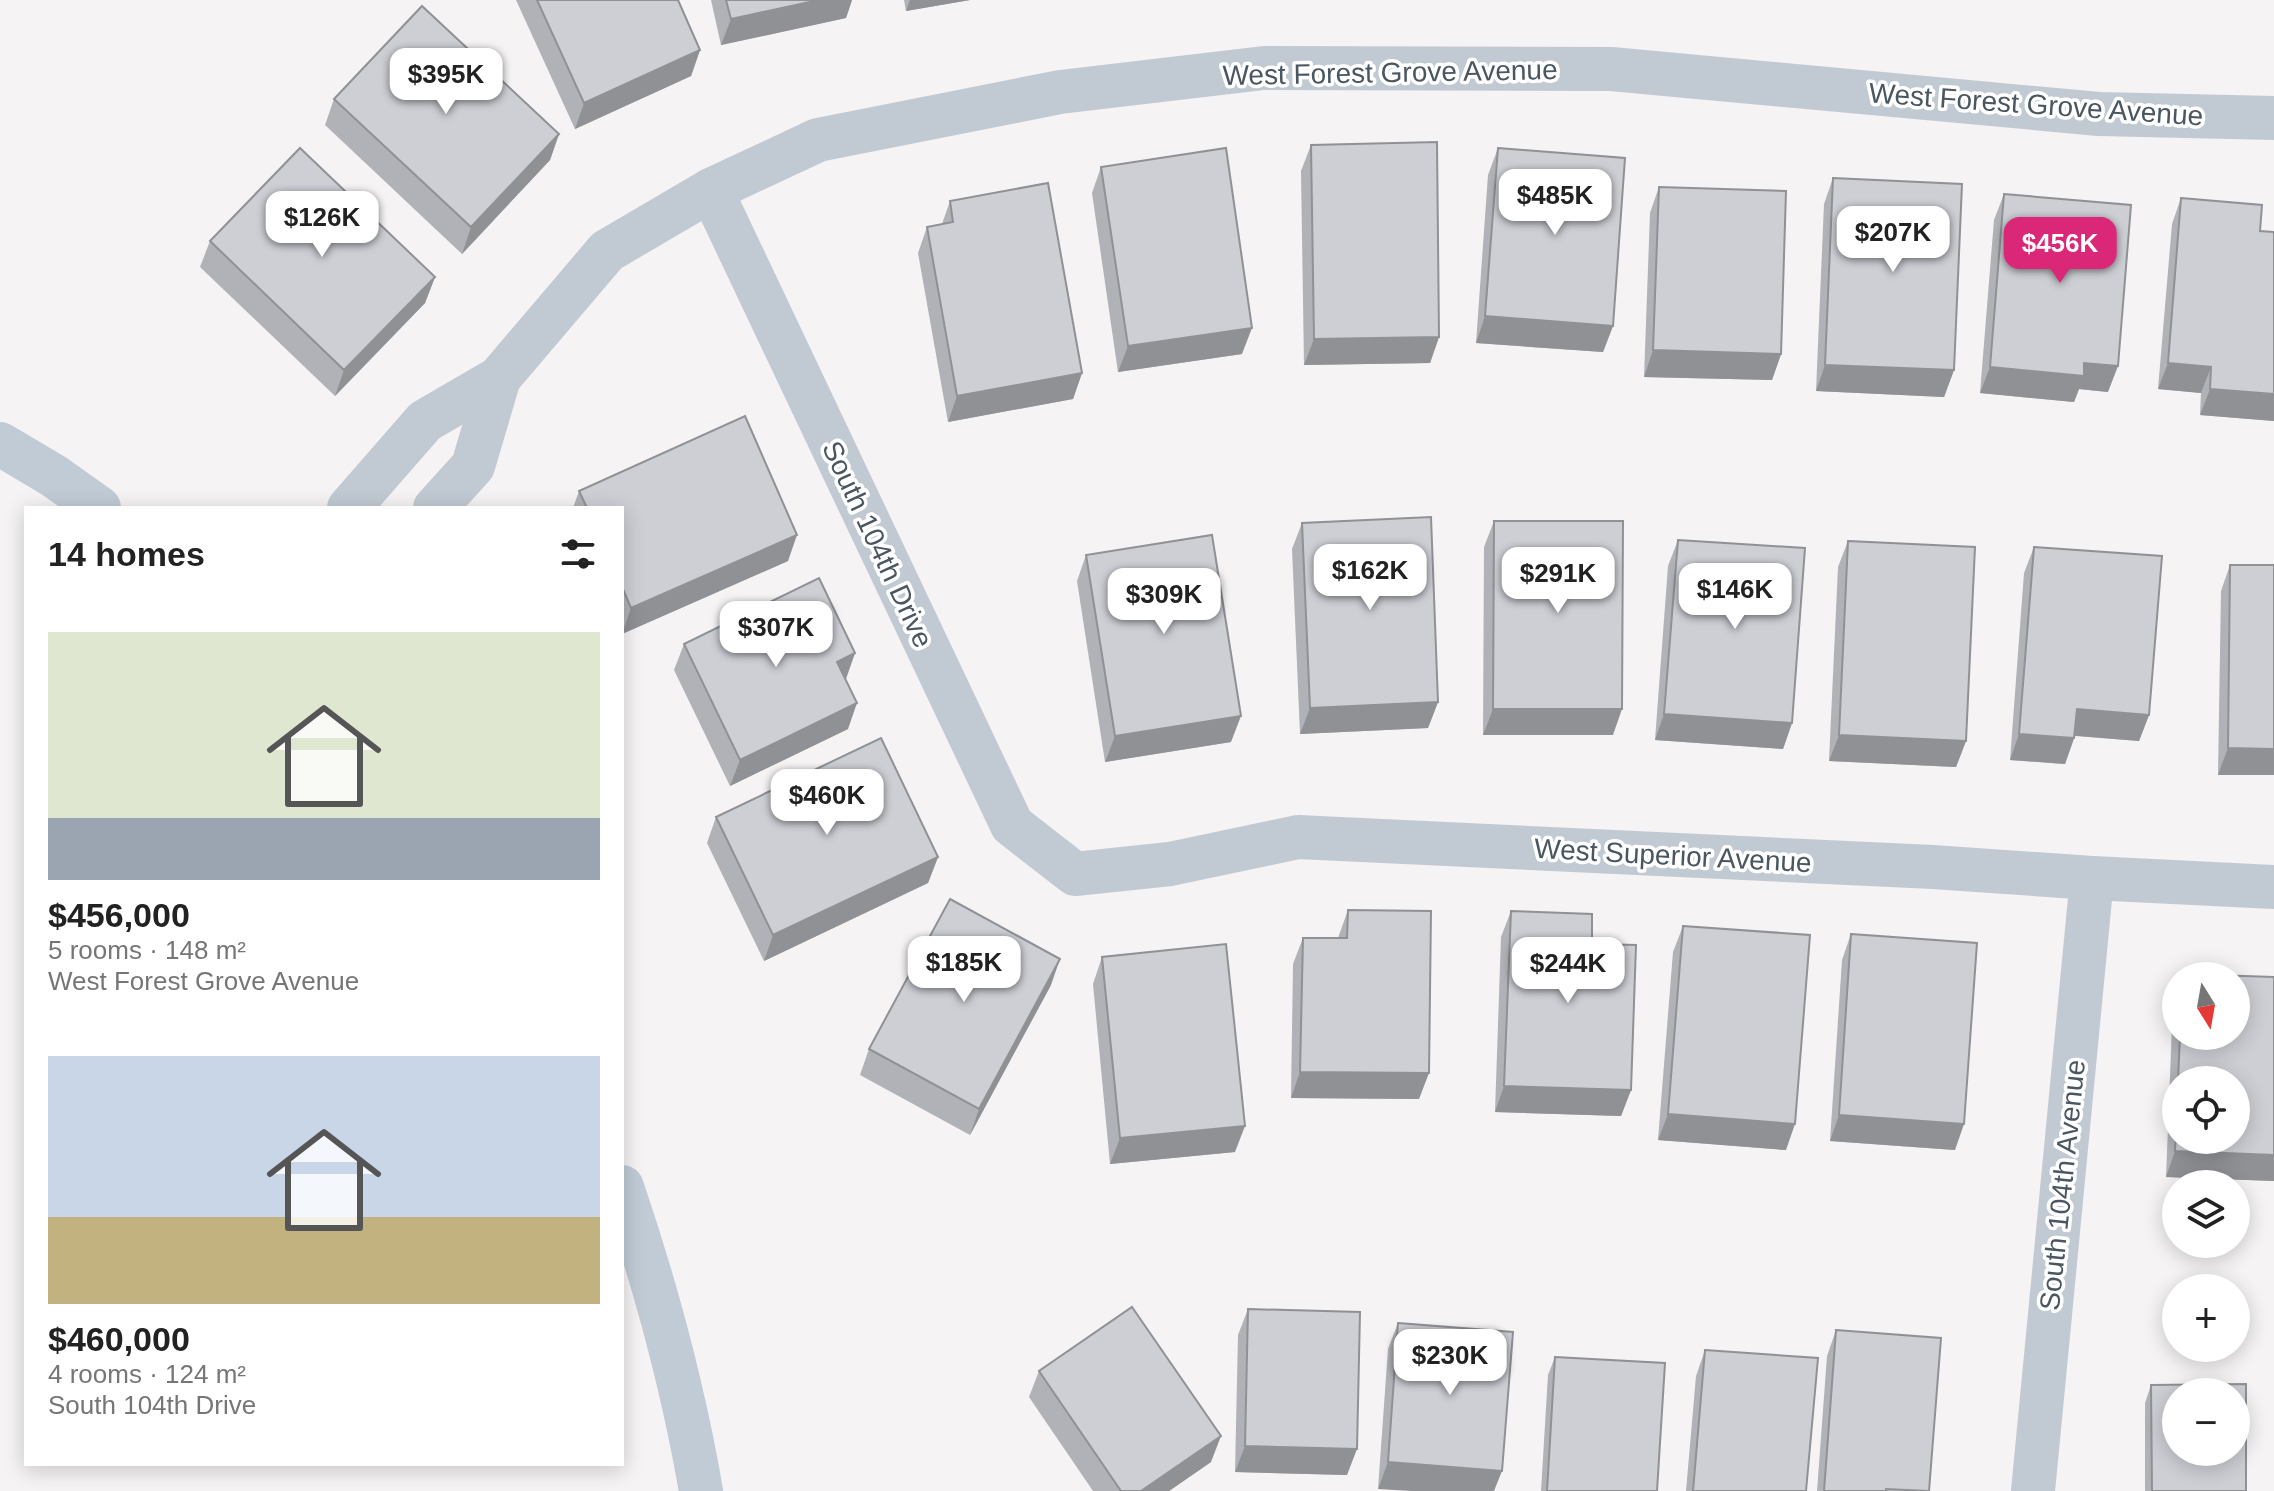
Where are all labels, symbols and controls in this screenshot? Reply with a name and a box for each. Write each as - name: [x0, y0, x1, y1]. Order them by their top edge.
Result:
- pin: $395K: [390, 48, 502, 116]
- street label: West Forest Grove Avenue: [1222, 54, 1558, 91]
- text: $395K: [408, 59, 484, 89]
- street label: West Forest Grove Avenue: [1868, 77, 2204, 132]
- pin: $485K: [1499, 169, 1611, 237]
- text: $485K: [1517, 180, 1593, 210]
- pin: $126K: [266, 191, 378, 259]
- text: $126K: [284, 202, 360, 232]
- pin: $207K: [1837, 206, 1949, 274]
- text: $207K: [1855, 217, 1931, 247]
- pin: $456K: [2004, 217, 2116, 285]
- text: $456K: [2022, 228, 2098, 258]
- street label: South 104th Drive: [816, 436, 939, 652]
- icon: filters: [556, 532, 600, 576]
- text: 14 homes: [48, 535, 205, 573]
- pin: $162K: [1314, 544, 1426, 612]
- pin: $291K: [1502, 547, 1614, 615]
- text: $162K: [1332, 555, 1408, 585]
- text: $291K: [1520, 558, 1596, 588]
- pin: $146K: [1679, 563, 1791, 631]
- pin: $309K: [1108, 568, 1220, 636]
- text: $146K: [1697, 574, 1773, 604]
- text: $309K: [1126, 579, 1202, 609]
- pin: $307K: [720, 601, 832, 669]
- text: $307K: [738, 612, 814, 642]
- icon: home: [252, 684, 396, 828]
- pin: $460K: [771, 769, 883, 837]
- text: $460K: [789, 780, 865, 810]
- street label: West Superior Avenue: [1534, 833, 1812, 878]
- text: $456,000: [48, 896, 190, 934]
- text: 5 rooms · 148 m²: [48, 935, 246, 965]
- pin: $185K: [908, 936, 1020, 1004]
- pin: $244K: [1512, 937, 1624, 1005]
- text: $185K: [926, 947, 1002, 977]
- text: $244K: [1530, 948, 1606, 978]
- north arrow: [2162, 962, 2250, 1050]
- map controls: [2162, 962, 2250, 1466]
- text: West Forest Grove Avenue: [48, 966, 359, 996]
- street label: South 104th Avenue: [2034, 1058, 2091, 1312]
- button: locate: [2162, 1066, 2250, 1154]
- icon: home: [252, 1108, 396, 1252]
- button: layers: [2162, 1170, 2250, 1258]
- button: +: [2162, 1274, 2250, 1362]
- text: $460,000: [48, 1320, 190, 1358]
- pin: $230K: [1394, 1329, 1506, 1397]
- text: $230K: [1412, 1340, 1488, 1370]
- text: 4 rooms · 124 m²: [48, 1359, 246, 1389]
- button: −: [2162, 1378, 2250, 1466]
- text: South 104th Drive: [48, 1390, 256, 1420]

